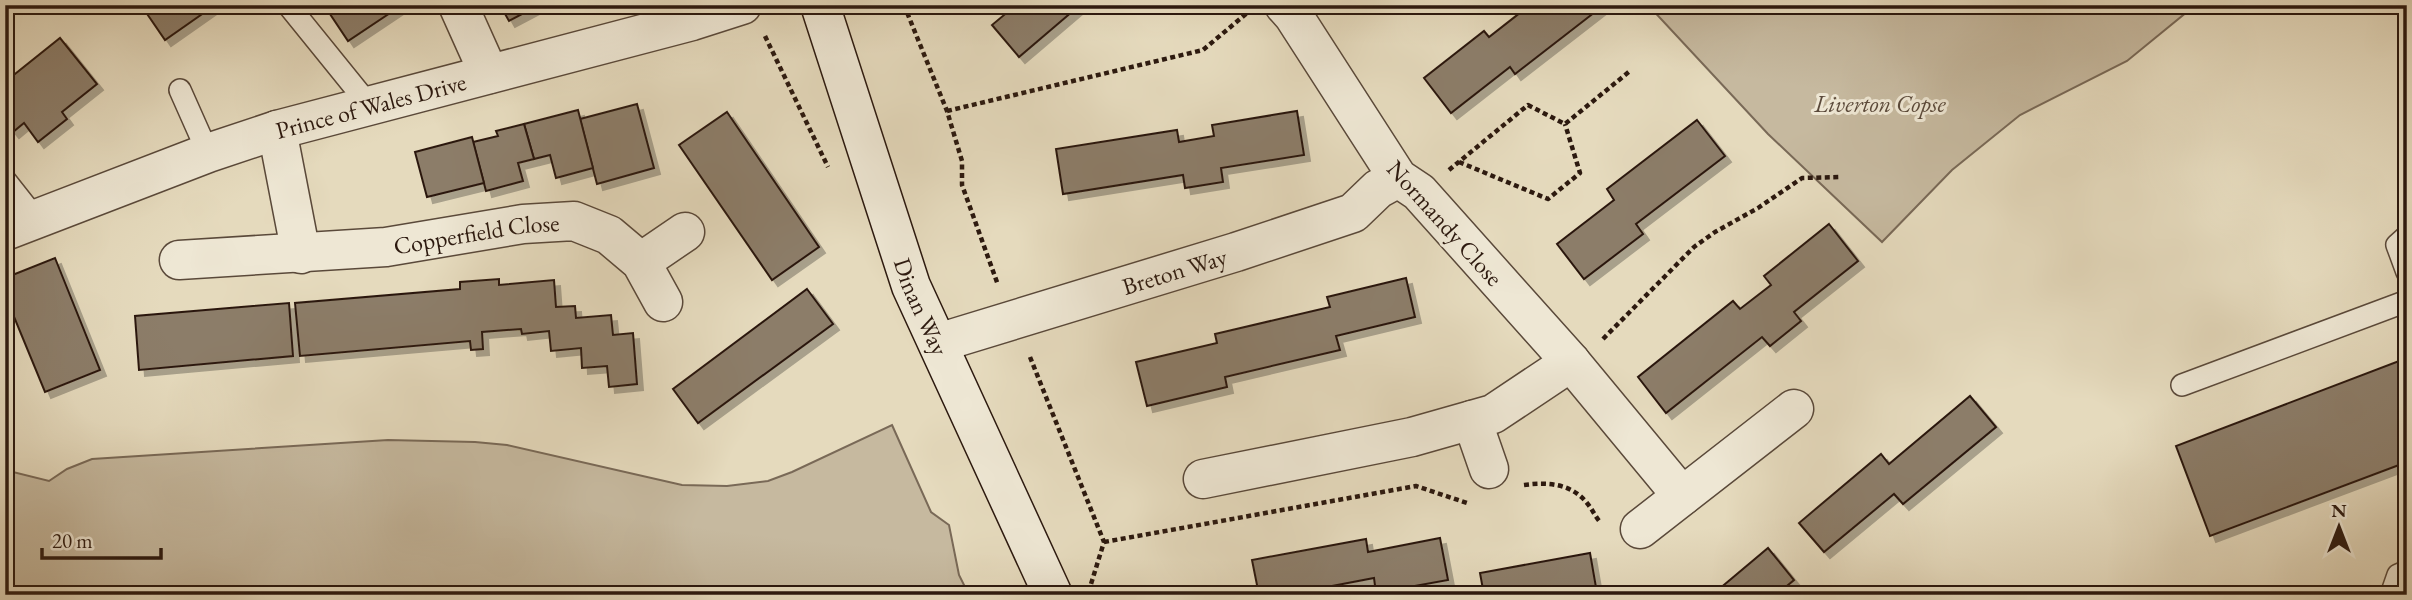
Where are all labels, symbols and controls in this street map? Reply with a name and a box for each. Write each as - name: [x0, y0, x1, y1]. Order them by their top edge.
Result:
- street label: Prince of Wales Drive: [272, 66, 469, 145]
- park label: Liverton Copse: [1813, 88, 1946, 119]
- street label: Normandy Close: [1380, 154, 1510, 292]
- street label: Copperfield Close: [391, 206, 560, 261]
- street label: Breton Way: [1118, 240, 1231, 301]
- street label: Dinan Way: [887, 254, 956, 360]
- north arrow: [2304, 491, 2374, 562]
- text: N: [2331, 498, 2347, 523]
- scale bar: [42, 516, 161, 560]
- text: 20 m: [52, 527, 93, 554]

